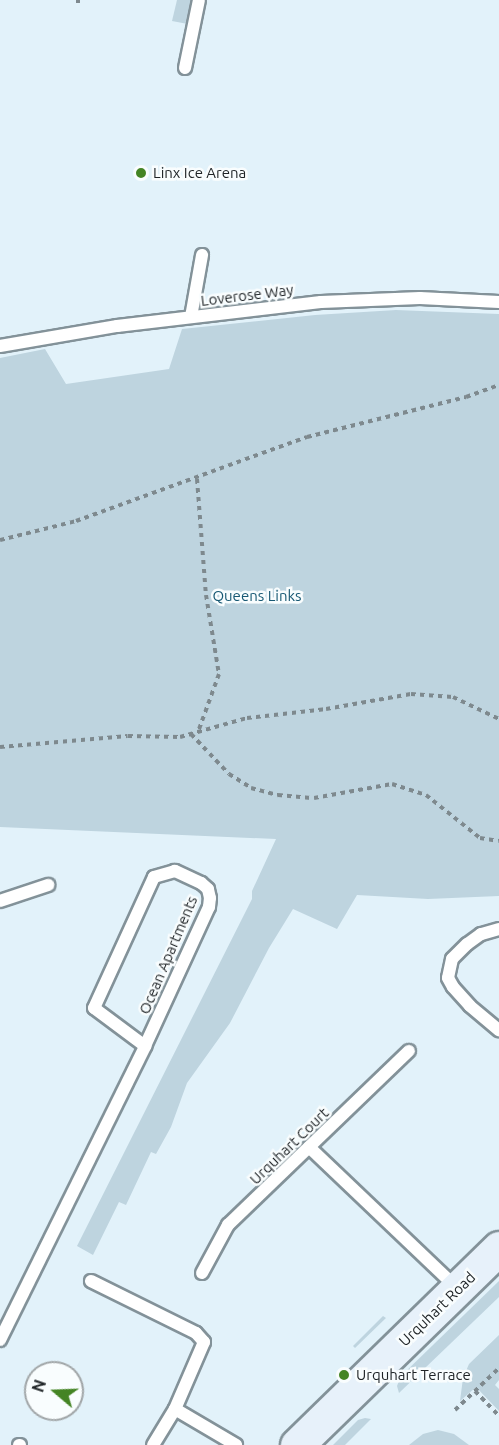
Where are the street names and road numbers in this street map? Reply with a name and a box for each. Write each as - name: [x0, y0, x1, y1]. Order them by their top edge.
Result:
- street label: Loverose Way: [200, 280, 294, 310]
- street label: Ocean Apartments: [135, 893, 201, 1017]
- street label: Urquhart Court: [246, 1104, 332, 1188]
- street label: Urquhart Road: [395, 1268, 479, 1350]

